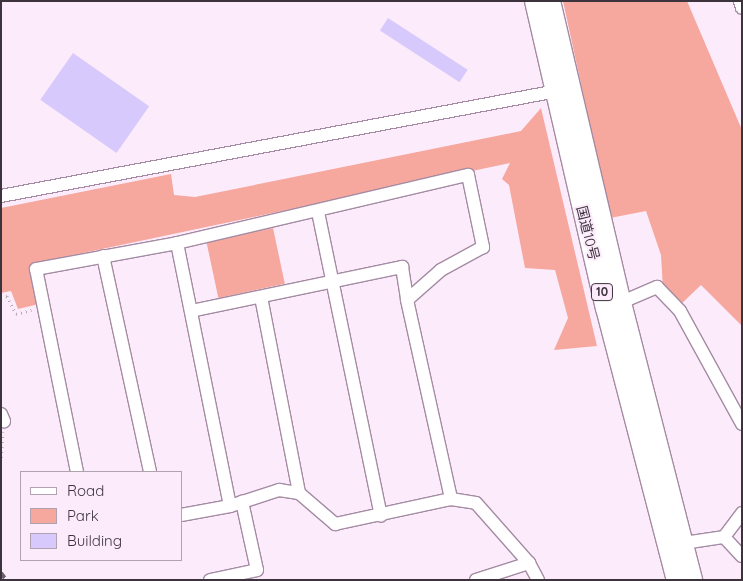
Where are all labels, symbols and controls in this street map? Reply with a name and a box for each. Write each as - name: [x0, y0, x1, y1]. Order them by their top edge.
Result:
- street label: 国道10号: [573, 204, 603, 262]
- road number: 10: [591, 282, 613, 302]
- legend: [20, 471, 182, 561]
- text: Road: [67, 481, 104, 500]
- text: Park: [67, 506, 99, 525]
- text: Building: [67, 531, 122, 550]

